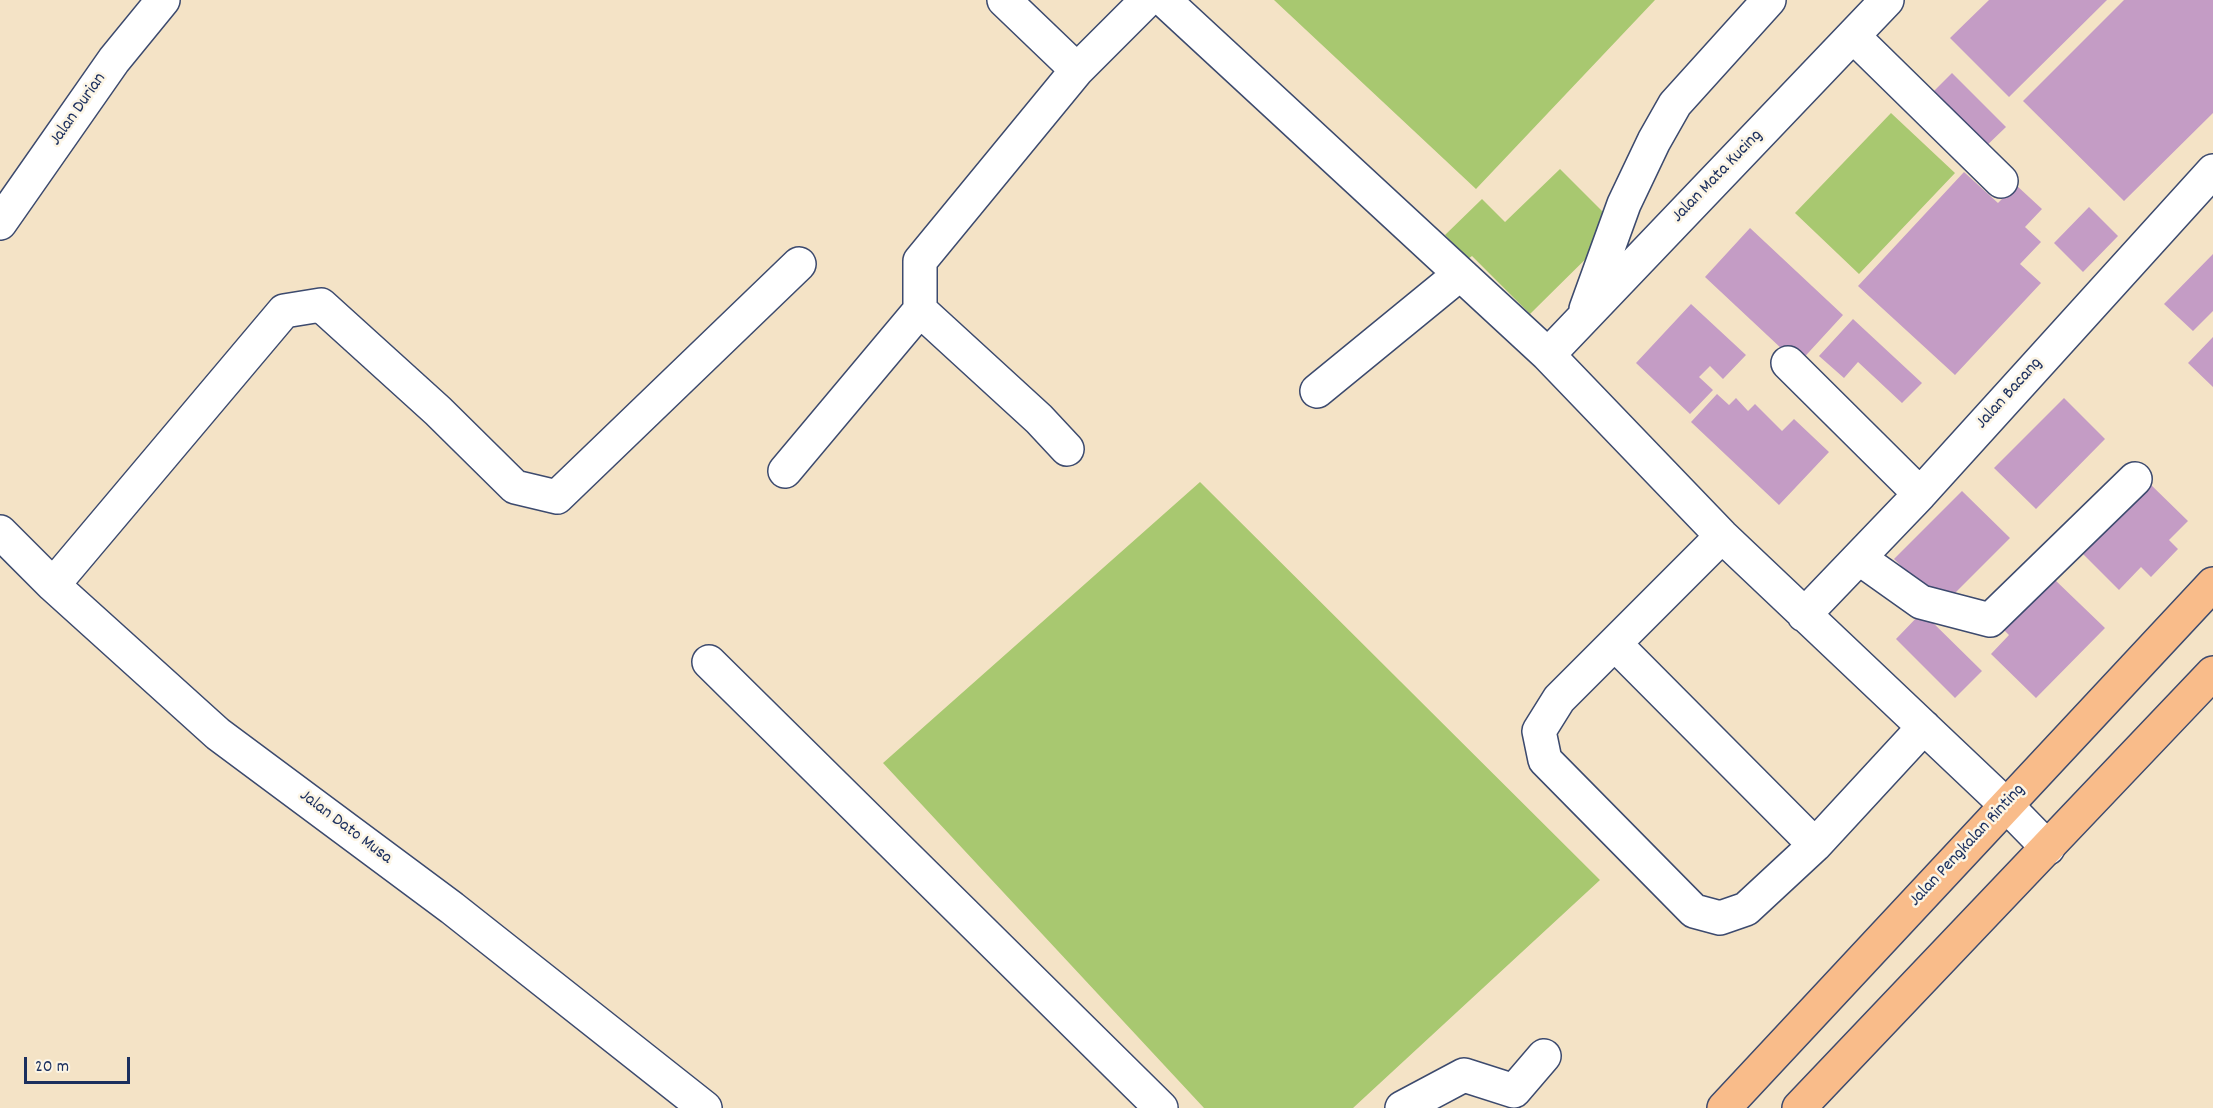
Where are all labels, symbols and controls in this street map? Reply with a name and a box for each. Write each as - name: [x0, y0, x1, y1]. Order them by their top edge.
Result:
- street label: Jalan Durian: [46, 69, 112, 151]
- street label: Jalan Mata Kucing: [1668, 126, 1768, 228]
- street label: Jalan Bacang: [1972, 354, 2048, 434]
- street label: Jalan Pengkalan Rinting: [1906, 780, 2030, 912]
- street label: Jalan Dato Musa: [294, 786, 396, 870]
- scale bar: [27, 1045, 134, 1083]
- text: 20 m: [35, 1055, 69, 1080]

